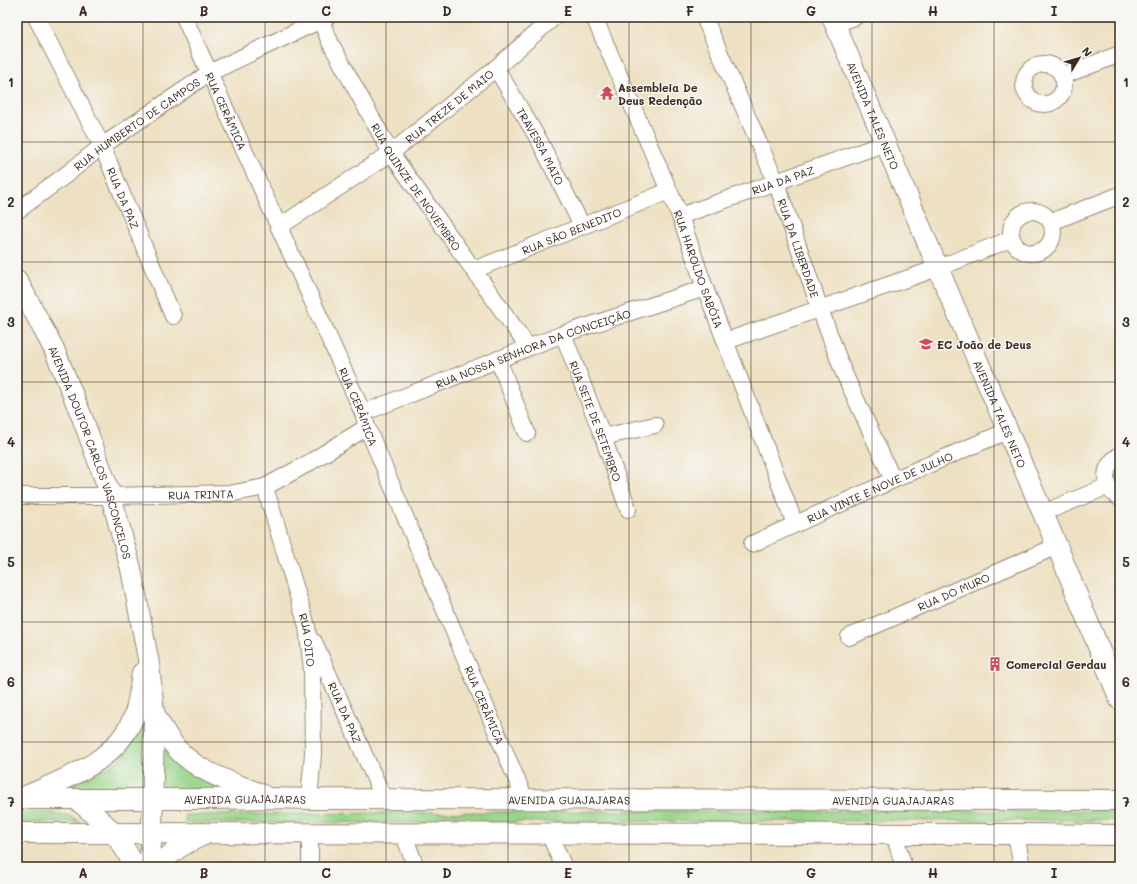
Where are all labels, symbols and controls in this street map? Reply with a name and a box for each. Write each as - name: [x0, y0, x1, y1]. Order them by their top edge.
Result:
- text: A: [78, 2, 88, 19]
- text: B: [200, 2, 209, 19]
- text: C: [321, 2, 331, 19]
- text: D: [442, 2, 452, 19]
- text: E: [564, 2, 572, 19]
- text: F: [686, 2, 694, 19]
- text: G: [806, 2, 816, 19]
- text: H: [928, 2, 938, 19]
- text: I: [1051, 2, 1058, 19]
- north arrow: [1059, 38, 1099, 78]
- text: N: [1079, 44, 1096, 59]
- street label: AVENIDA TALES NETO: [844, 59, 903, 172]
- street label: RUA TREZE DE MAIO: [402, 65, 497, 146]
- street label: RUA CERÂMICA: [202, 70, 250, 152]
- text: 1: [8, 73, 14, 90]
- text: 1: [1123, 73, 1129, 90]
- street label: RUA HUMBERTO DE CAMPOS: [70, 74, 203, 174]
- place label: Assembleia De Deus Redenção: [618, 80, 703, 108]
- temple icon: Assembleia De Deus Redenção: [599, 85, 615, 101]
- street label: TRAVESSA MAIO: [514, 105, 568, 188]
- street label: RUA QUINZE DE NOVEMBRO: [368, 120, 465, 253]
- street label: RUA DA PAZ: [750, 161, 817, 198]
- street label: RUA DA PAZ: [104, 165, 143, 231]
- text: 2: [7, 193, 15, 210]
- text: 2: [1122, 193, 1130, 210]
- street label: RUA DA LIBERDADE: [775, 196, 823, 300]
- street label: RUA SÃO BENEDITO: [519, 204, 623, 257]
- street label: RUA HAROLDO SABÓIA: [671, 208, 727, 330]
- street label: RUA NOSSA SENHORA DA CONCEIÇÃO: [433, 305, 633, 391]
- text: 3: [7, 313, 15, 330]
- text: 3: [1122, 313, 1130, 330]
- school or university icon: EC João de Deus: [918, 336, 934, 352]
- place label: EC João de Deus: [937, 337, 1032, 352]
- street label: AVENIDA DOUTOR CARLOS VASCONCELOS: [46, 343, 135, 561]
- street label: RUA SETE DE SETEMBRO: [567, 358, 625, 484]
- street label: AVENIDA TALES NETO: [971, 358, 1030, 470]
- street label: RUA CERÂMICA: [336, 365, 382, 448]
- text: 4: [7, 433, 15, 450]
- text: 4: [1122, 433, 1130, 450]
- street label: RUA VINTE E NOVE DE JULHO: [804, 448, 955, 526]
- street label: RUA TRINTA: [168, 486, 234, 502]
- text: 5: [7, 553, 15, 570]
- text: 5: [1122, 553, 1130, 570]
- street label: RUA DO MURO: [915, 569, 992, 614]
- street label: RUA OITO: [296, 611, 319, 668]
- building icon: Comercial Gerdau: [987, 656, 1003, 672]
- place label: Comercial Gerdau: [1006, 657, 1107, 672]
- street label: RUA CERÂMICA: [462, 663, 508, 746]
- text: 6: [7, 673, 15, 690]
- text: 6: [1122, 673, 1130, 690]
- street label: RUA DA PAZ: [325, 680, 366, 746]
- street label: AVENIDA GUAJAJARAS: [184, 790, 306, 807]
- street label: AVENIDA GUAJAJARAS: [508, 792, 630, 807]
- street label: AVENIDA GUAJAJARAS: [832, 792, 954, 807]
- text: 7: [7, 793, 15, 810]
- text: 7: [1122, 793, 1130, 810]
- text: A: [78, 864, 88, 881]
- text: B: [200, 864, 209, 881]
- text: C: [321, 864, 331, 881]
- text: D: [442, 864, 452, 881]
- text: E: [564, 864, 572, 881]
- text: F: [686, 864, 694, 881]
- text: G: [806, 864, 816, 881]
- text: H: [928, 864, 938, 881]
- text: I: [1051, 864, 1058, 881]

